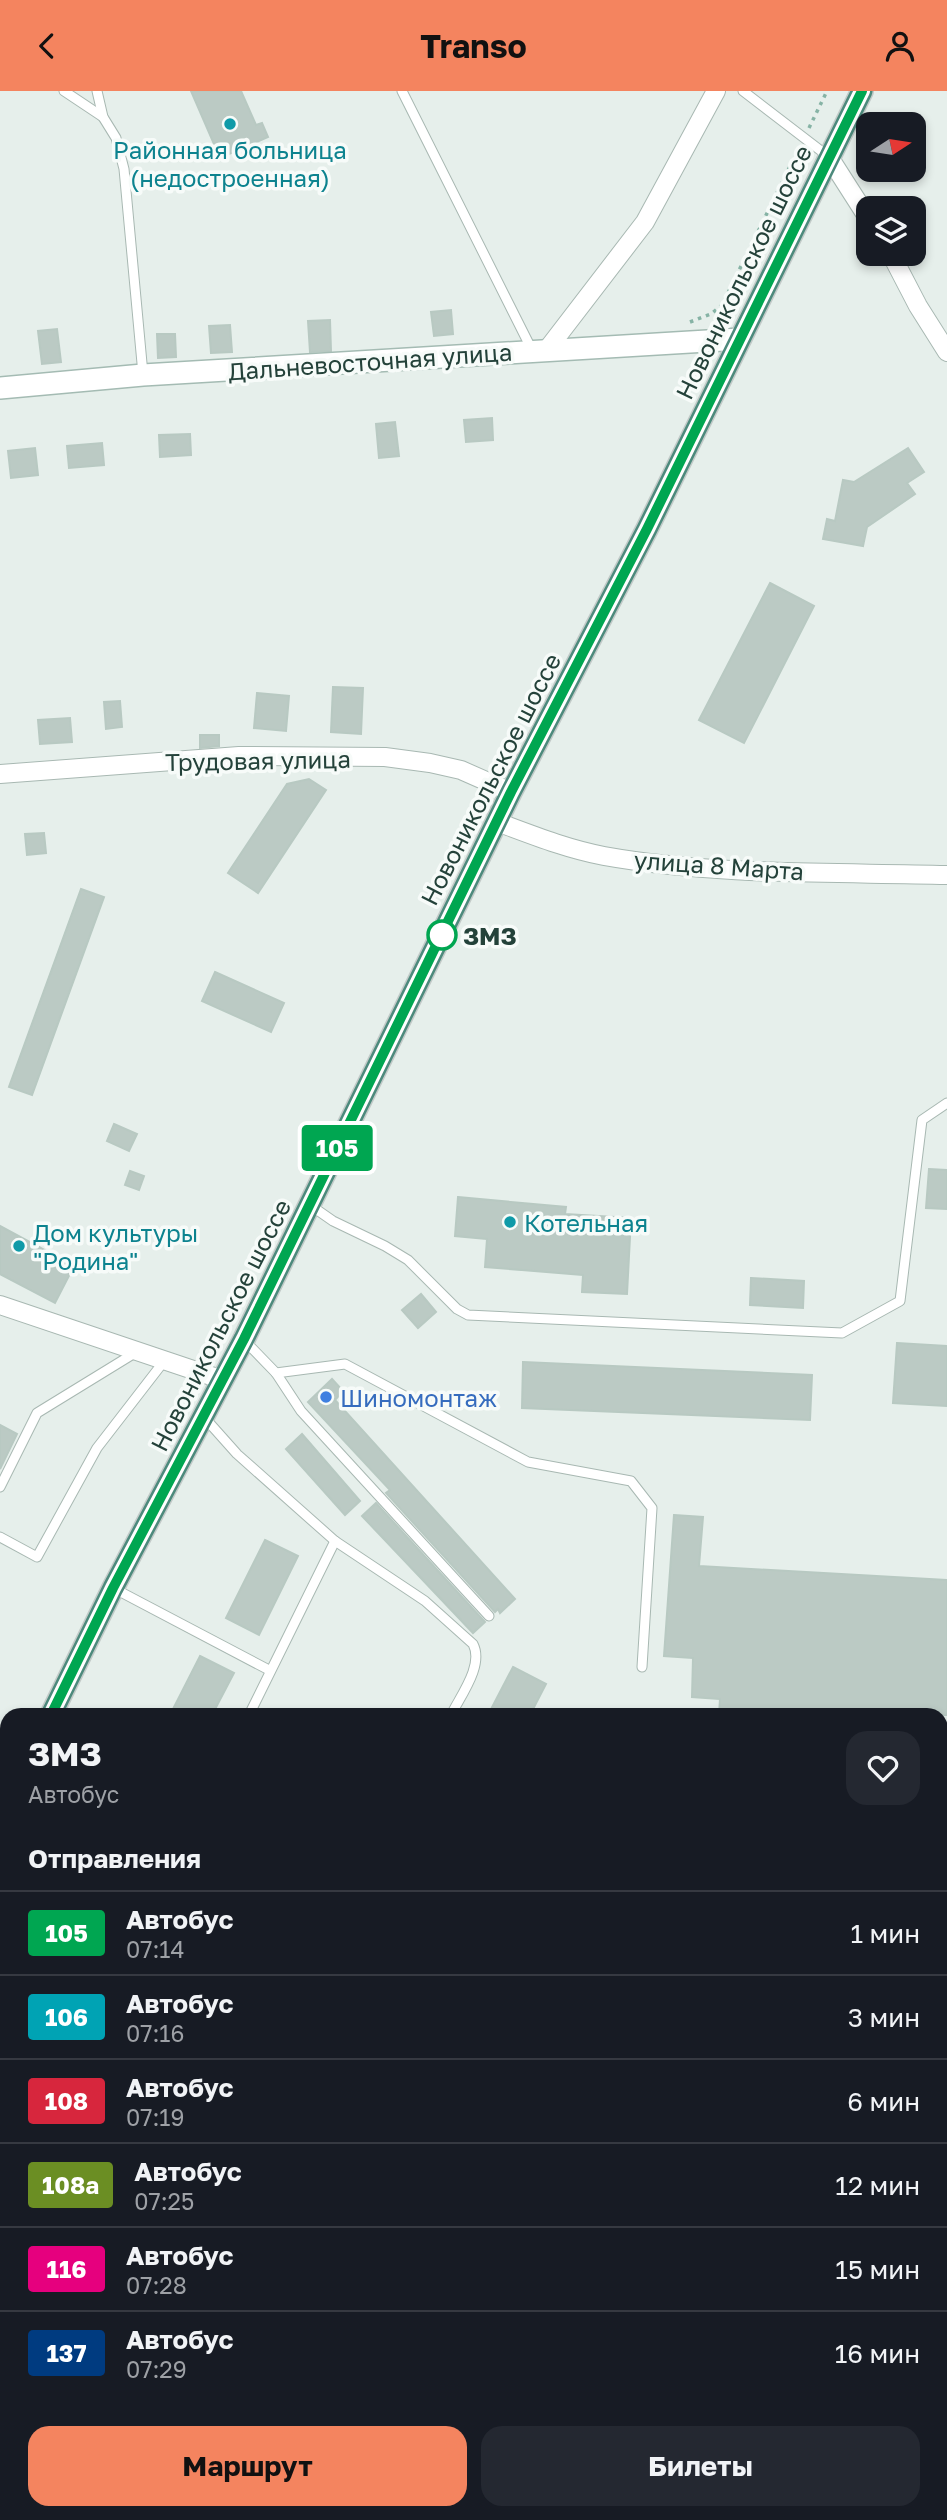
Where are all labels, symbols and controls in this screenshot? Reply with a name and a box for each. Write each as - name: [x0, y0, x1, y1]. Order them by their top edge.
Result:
- icon: back: [28, 27, 66, 65]
- text: Transo: [420, 27, 527, 65]
- icon: person: [881, 27, 919, 65]
- north arrow: [856, 112, 926, 182]
- map controls: [856, 112, 926, 266]
- marker: Районная больница (недостроенная): [222, 116, 238, 132]
- place label: Районная больница (недостроенная): [113, 135, 347, 192]
- street label: Новоникольское шоссе: [669, 140, 817, 404]
- button: layers: [856, 196, 926, 266]
- street label: Дальневосточная улица: [227, 337, 513, 385]
- street label: Новоникольское шоссе: [414, 648, 566, 910]
- street label: Трудовая улица: [165, 744, 351, 776]
- street label: улица 8 Марта: [633, 845, 805, 885]
- marker: ЗМЗ: [427, 920, 457, 950]
- place label: ЗМЗ: [463, 921, 516, 950]
- line badge: 105: [297, 1125, 377, 1171]
- text: 105: [316, 1133, 358, 1162]
- street label: Новоникольское шоссе: [144, 1194, 296, 1456]
- place label: Котельная: [524, 1208, 648, 1237]
- marker: Котельная: [502, 1214, 518, 1230]
- place label: Дом культуры "Родина": [33, 1218, 198, 1275]
- marker: Дом культуры "Родина": [11, 1238, 27, 1254]
- place label: Шиномонтаж: [340, 1383, 497, 1412]
- marker: Шиномонтаж: [318, 1389, 334, 1405]
- button: heart: [846, 1731, 920, 1805]
- text: ЗМЗ: [28, 1734, 101, 1773]
- text: Автобус: [28, 1780, 119, 1808]
- text: Отправления: [28, 1843, 201, 1874]
- text: Автобус: [126, 1904, 233, 1935]
- text: 105: [45, 1918, 88, 1947]
- text: 1 мин: [850, 1918, 920, 1949]
- text: 07:14: [126, 1935, 185, 1963]
- text: Автобус: [126, 1988, 233, 2019]
- text: 106: [45, 2002, 88, 2031]
- text: 3 мин: [848, 2002, 920, 2033]
- text: 07:16: [126, 2019, 184, 2047]
- text: Автобус: [126, 2072, 233, 2103]
- text: 108: [45, 2086, 88, 2115]
- text: 6 мин: [847, 2086, 920, 2117]
- text: 07:19: [126, 2103, 184, 2131]
- text: Автобус: [134, 2156, 242, 2187]
- text: 108а: [42, 2170, 99, 2199]
- text: 12 мин: [835, 2170, 920, 2201]
- text: 07:25: [134, 2187, 194, 2215]
- text: Автобус: [126, 2240, 233, 2271]
- text: 116: [47, 2254, 86, 2283]
- text: 15 мин: [835, 2254, 920, 2285]
- text: 07:28: [126, 2271, 187, 2299]
- text: Автобус: [126, 2324, 233, 2355]
- text: 137: [46, 2338, 87, 2367]
- text: 16 мин: [835, 2338, 920, 2369]
- text: 07:29: [126, 2355, 187, 2383]
- button: Маршрут: [28, 2426, 467, 2506]
- button: Билеты: [481, 2426, 920, 2506]

